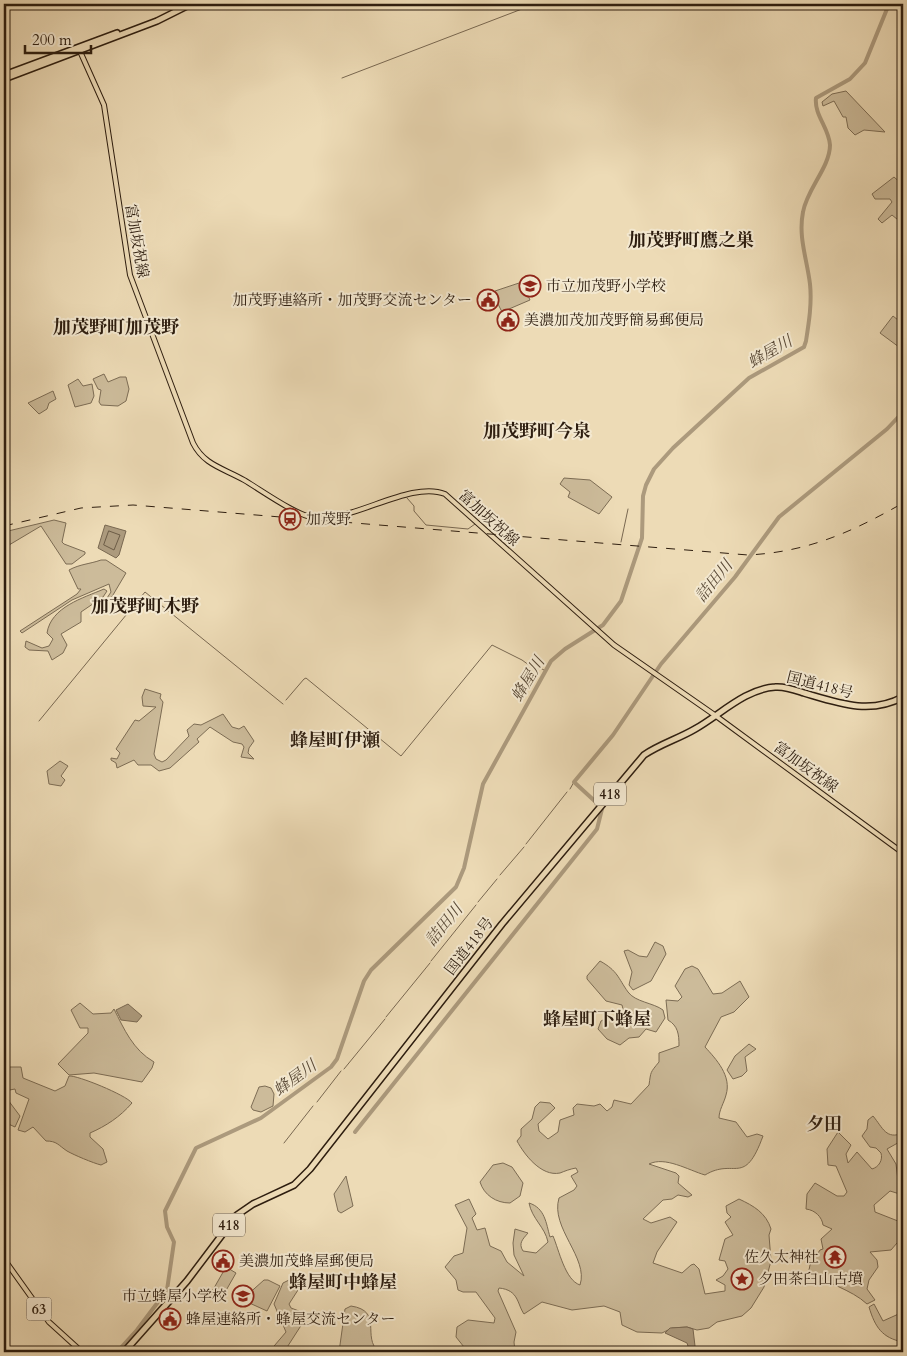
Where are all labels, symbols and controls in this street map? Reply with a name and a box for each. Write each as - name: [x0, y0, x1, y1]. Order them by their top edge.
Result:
- scale bar: [25, 22, 91, 54]
- text: 200 m: [32, 30, 72, 50]
- street label: 富加坂祝線: [121, 202, 153, 280]
- district label: 加茂野町鷹之巣: [628, 228, 754, 253]
- school or university icon: 市立加茂野小学校: [518, 274, 542, 298]
- place label: 市立加茂野小学校: [546, 276, 666, 296]
- public building icon: 加茂野連絡所・加茂野交流センター: [476, 288, 500, 312]
- place label: 加茂野連絡所・加茂野交流センター: [233, 290, 472, 310]
- public building icon: 美濃加茂加茂野簡易郵便局: [496, 308, 520, 332]
- place label: 美濃加茂加茂野簡易郵便局: [524, 310, 704, 330]
- district label: 加茂野町加茂野: [53, 315, 180, 340]
- water label: 蜂屋川: [744, 329, 798, 374]
- district label: 加茂野町今泉: [483, 419, 591, 444]
- street label: 富加坂祝線: [454, 485, 524, 551]
- station icon: 加茂野: [278, 507, 302, 531]
- place label: 加茂野: [306, 509, 351, 529]
- water label: 詰田川: [690, 554, 739, 607]
- district label: 加茂野町木野: [91, 594, 200, 619]
- water label: 蜂屋川: [506, 651, 551, 705]
- street label: 国道418号: [785, 667, 855, 703]
- district label: 蜂屋町伊瀬: [290, 728, 380, 753]
- street label: 富加坂祝線: [770, 737, 842, 797]
- road number: 418: [594, 782, 626, 806]
- water label: 詰田川: [420, 898, 469, 951]
- street label: 国道418号: [440, 913, 498, 979]
- district label: 蜂屋町下蜂屋: [543, 1007, 651, 1032]
- water label: 蜂屋川: [269, 1054, 322, 1101]
- district label: 夕田: [806, 1112, 842, 1137]
- road number: 418: [213, 1214, 245, 1236]
- temple icon: 佐久太神社: [823, 1245, 847, 1269]
- place label: 佐久太神社: [744, 1247, 819, 1267]
- public building icon: 美濃加茂蜂屋郵便局: [211, 1249, 235, 1273]
- place label: 美濃加茂蜂屋郵便局: [239, 1251, 374, 1271]
- place icon: 夕田茶臼山古墳: [730, 1267, 754, 1291]
- place label: 夕田茶臼山古墳: [758, 1269, 863, 1289]
- district label: 蜂屋町中蜂屋: [289, 1270, 397, 1295]
- school or university icon: 市立蜂屋小学校: [231, 1284, 255, 1308]
- place label: 市立蜂屋小学校: [122, 1286, 227, 1306]
- road number: 63: [26, 1298, 52, 1320]
- public building icon: 蜂屋連絡所・蜂屋交流センター: [158, 1307, 182, 1331]
- place label: 蜂屋連絡所・蜂屋交流センター: [186, 1309, 395, 1329]

